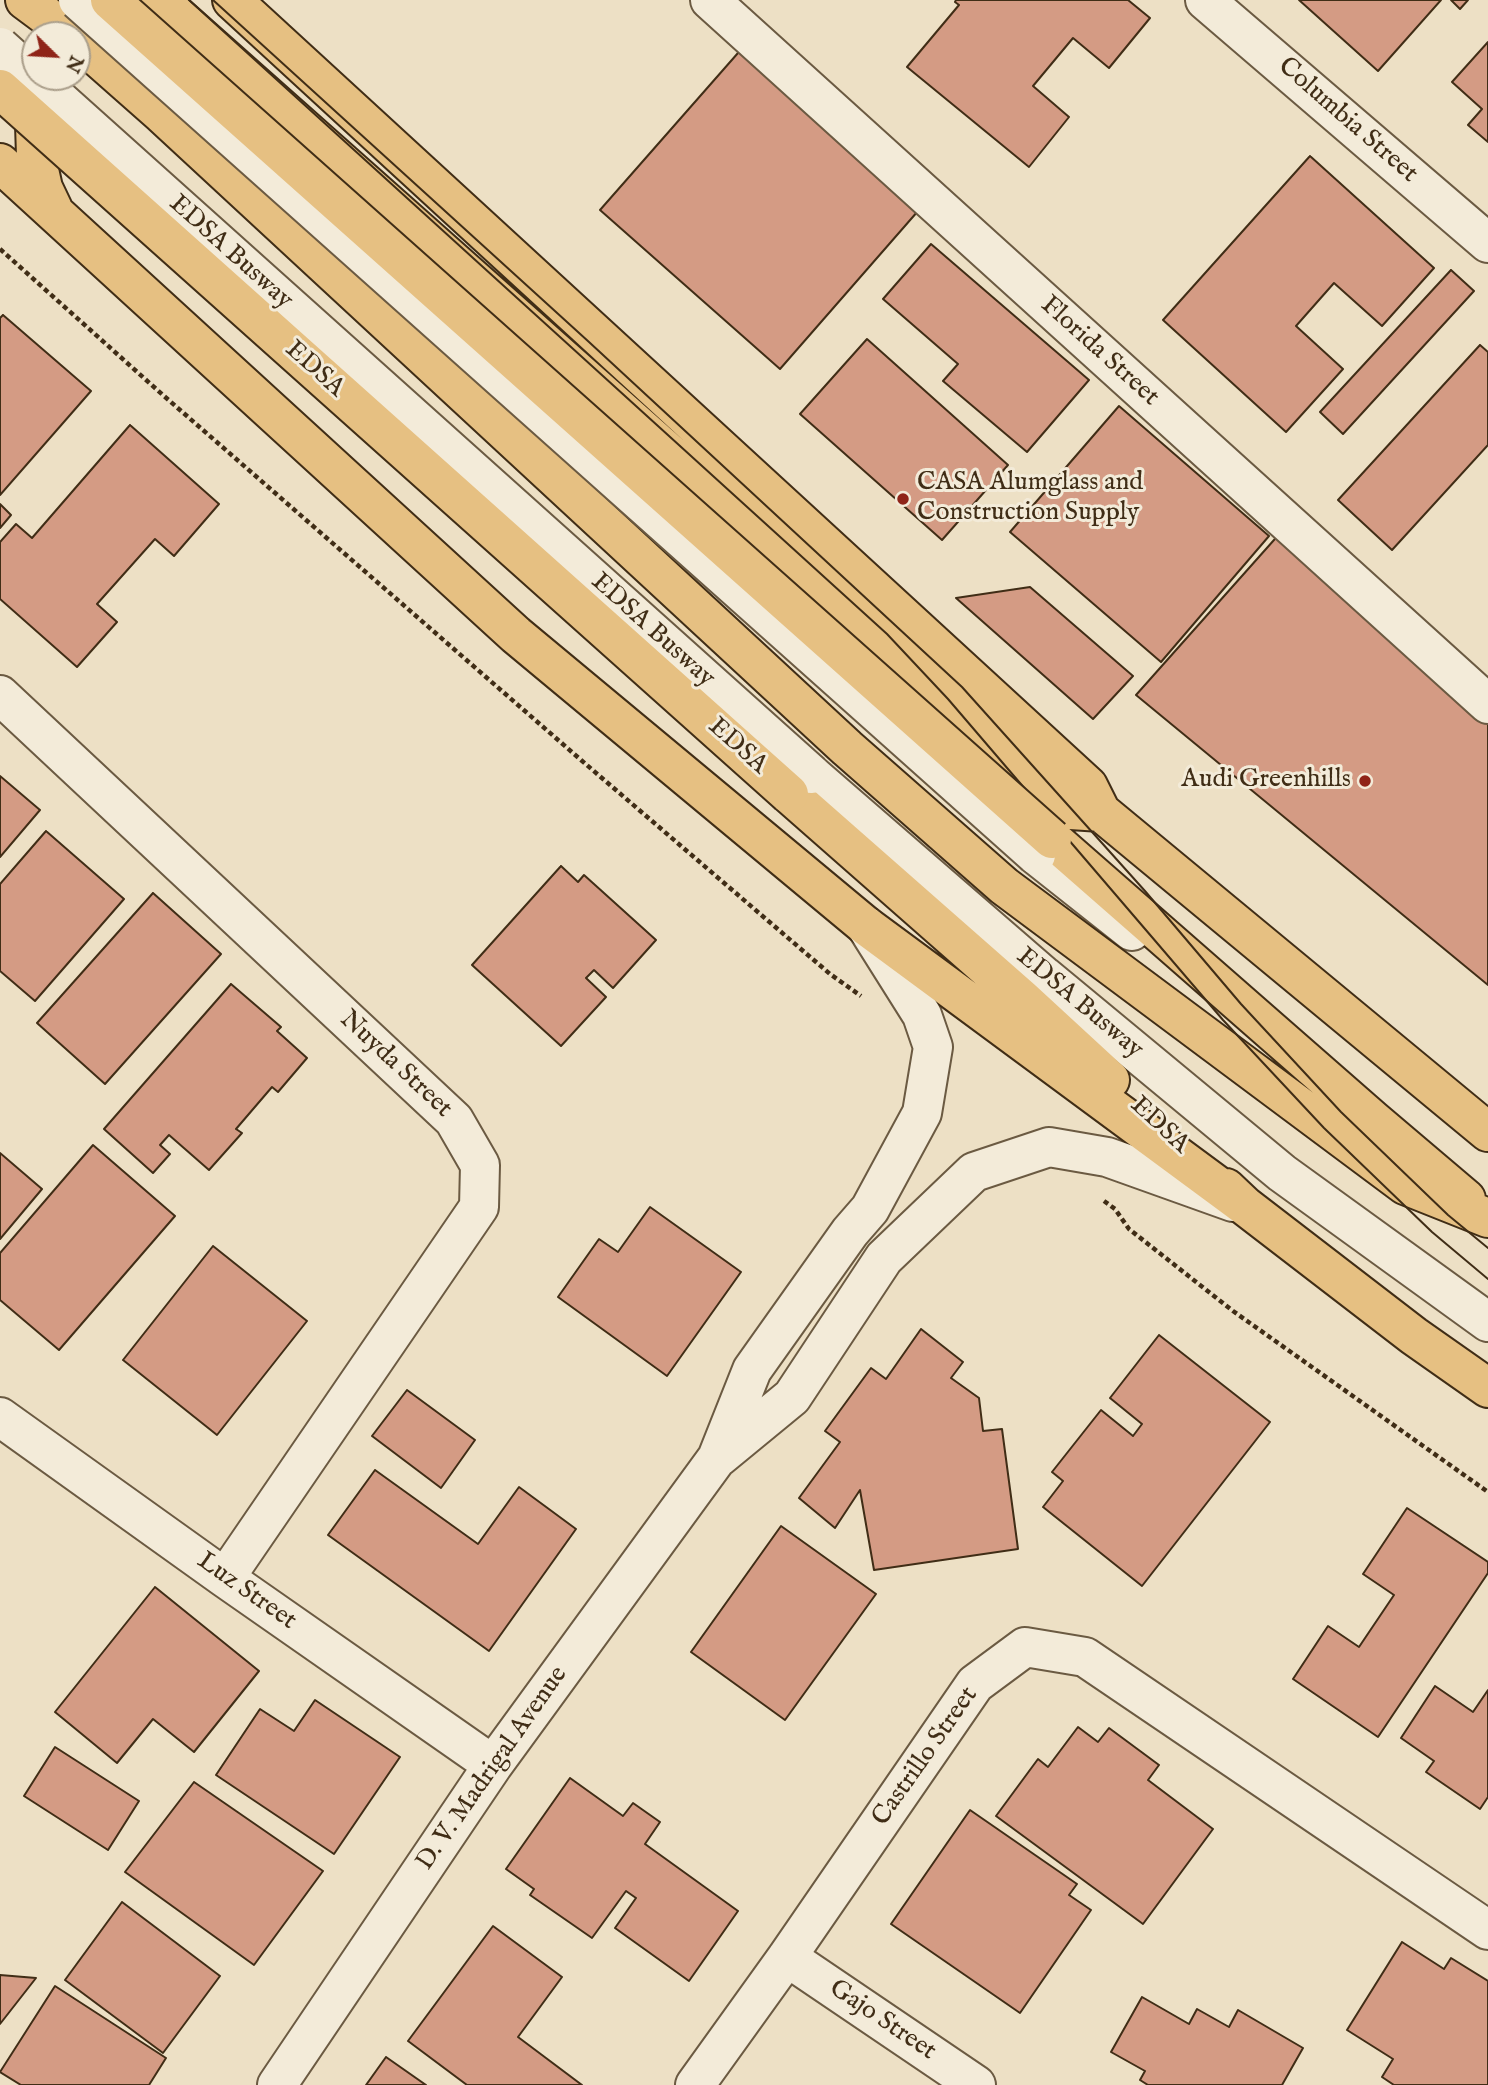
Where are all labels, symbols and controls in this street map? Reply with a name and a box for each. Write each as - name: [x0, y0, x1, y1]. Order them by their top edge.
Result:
- north arrow: [21, 21, 91, 91]
- text: N: [59, 51, 88, 76]
- street label: Columbia Street: [1271, 52, 1423, 190]
- street label: EDSA Busway: [162, 189, 298, 317]
- street label: Florida Street: [1033, 290, 1165, 414]
- street label: EDSA: [278, 335, 350, 405]
- place label: CASA Alumglass and Construction Supply: [917, 468, 1143, 530]
- marker: CASA Alumglass and Construction Supply: [895, 491, 911, 507]
- street label: EDSA Busway: [584, 567, 720, 695]
- street label: EDSA: [701, 712, 773, 782]
- place label: Audi Greenhills: [1181, 765, 1351, 797]
- marker: Audi Greenhills: [1357, 773, 1373, 789]
- street label: EDSA Busway: [1009, 942, 1149, 1066]
- street label: Nuyda Street: [332, 1005, 458, 1125]
- street label: EDSA: [1123, 1091, 1195, 1161]
- street label: Luz Street: [190, 1546, 302, 1638]
- street label: D. V. Madrigal Avenue: [411, 1661, 575, 1877]
- street label: Castrillo Street: [867, 1681, 985, 1833]
- street label: Gajo Street: [823, 1974, 941, 2068]

